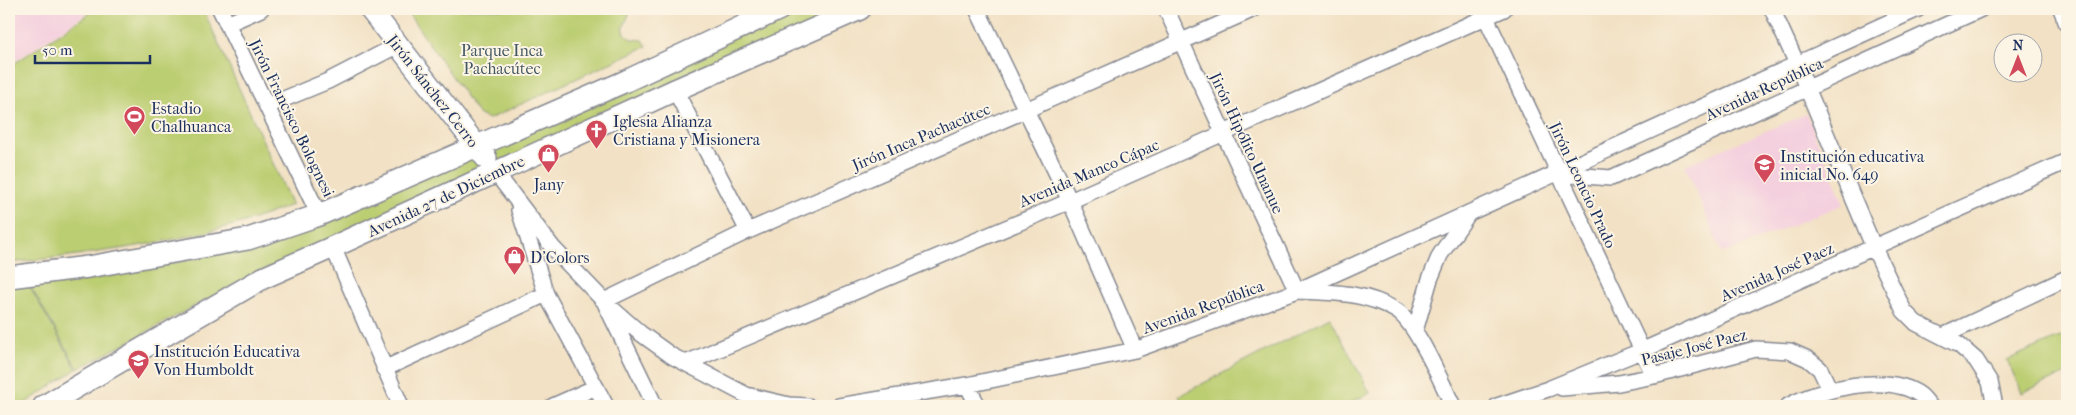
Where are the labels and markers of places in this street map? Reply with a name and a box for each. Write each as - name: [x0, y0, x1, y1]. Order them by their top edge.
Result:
- place label: Estadio Chalhuanca: [151, 99, 232, 136]
- sports icon: Estadio Chalhuanca: [123, 105, 147, 136]
- place label: Iglesia Alianza Cristiana y Misionera: [613, 112, 761, 149]
- church icon: Iglesia Alianza Cristiana y Misionera: [585, 118, 609, 149]
- shop icon: Jany: [537, 143, 561, 174]
- place label: Institución educativa inicial No. 649: [1780, 147, 1925, 184]
- school or university icon: Institución educativa inicial No. 649: [1752, 153, 1776, 184]
- place label: Jany: [532, 175, 565, 194]
- shop icon: D'Colors: [502, 245, 526, 276]
- place label: D'Colors: [530, 248, 590, 267]
- place label: Institución Educativa Von Humboldt: [153, 342, 301, 379]
- school or university icon: Institución Educativa Von Humboldt: [126, 348, 150, 379]

